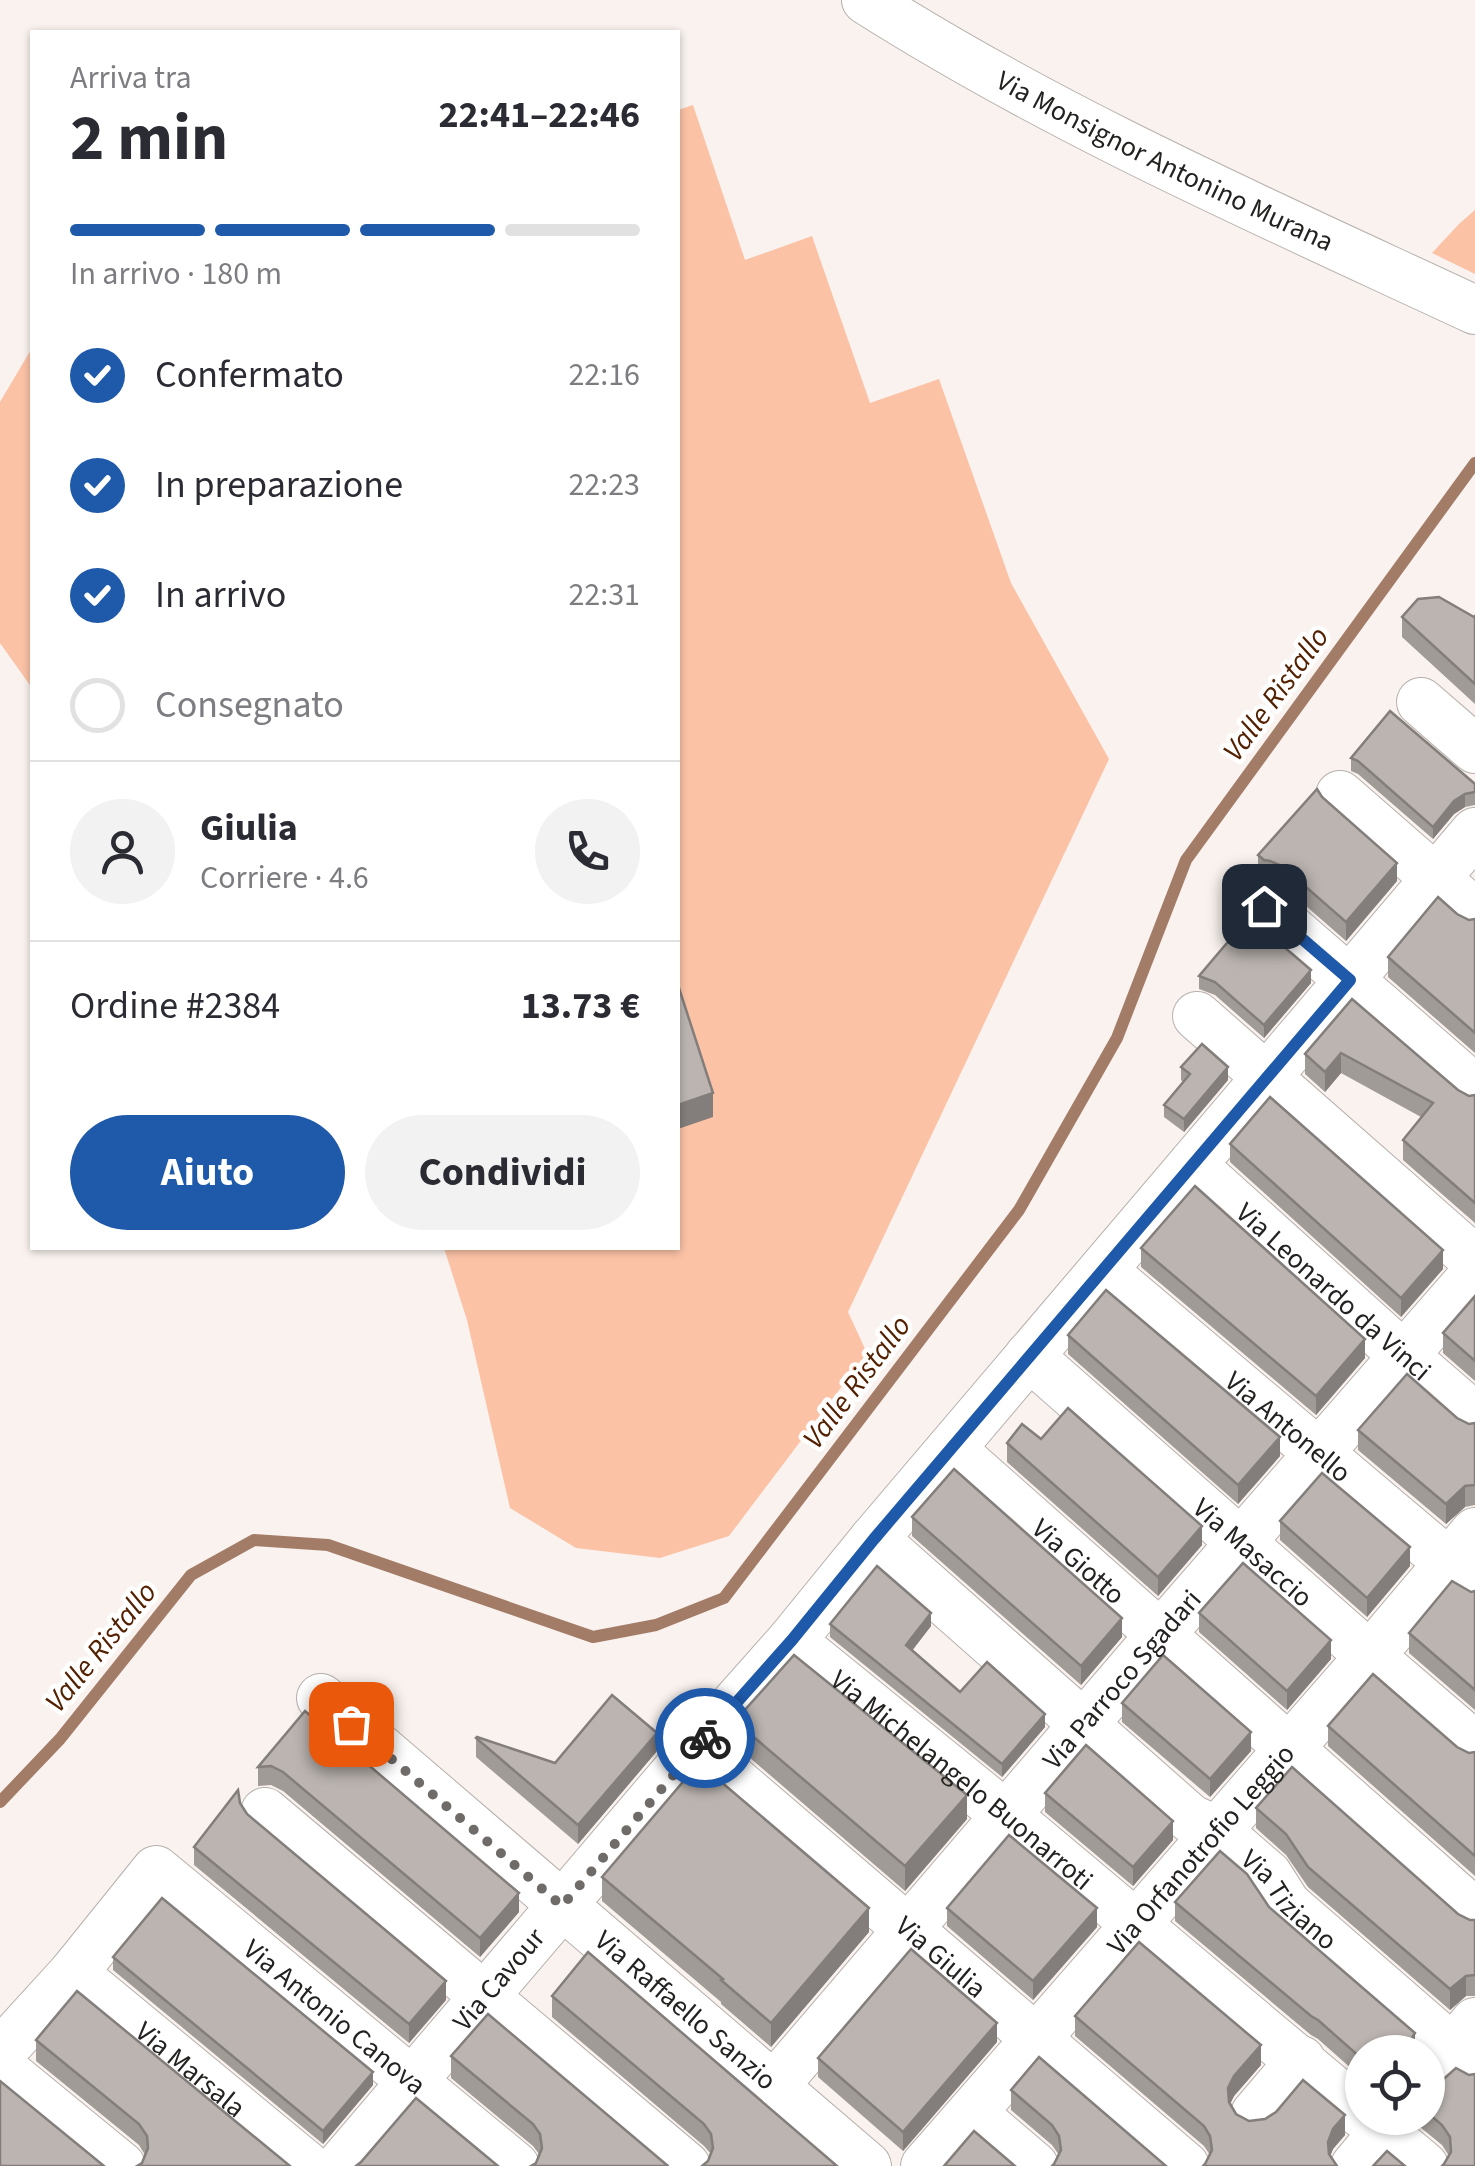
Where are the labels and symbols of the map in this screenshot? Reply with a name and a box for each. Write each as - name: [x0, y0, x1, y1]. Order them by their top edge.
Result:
- street label: Via Monsignor Antonino Murana: [989, 61, 1340, 262]
- water label: Valle Ristallo: [1212, 618, 1340, 770]
- pin: [1222, 864, 1307, 949]
- street label: Via Leonardo da Vinci: [1227, 1194, 1440, 1391]
- water label: Valle Ristallo: [793, 1306, 921, 1458]
- street label: Via Antonello: [1216, 1362, 1360, 1492]
- street label: Via Masaccio: [1184, 1489, 1322, 1617]
- street label: Via Giotto: [1023, 1509, 1134, 1614]
- water label: Valle Ristallo: [35, 1572, 167, 1722]
- street label: Via Parroco Sgadari: [1033, 1581, 1211, 1779]
- street label: Via Michelangelo Buonarroti: [822, 1660, 1101, 1900]
- pin: [309, 1682, 394, 1767]
- courier: [655, 1688, 755, 1788]
- street label: Via Orfanotrofio Leggio: [1098, 1735, 1304, 1964]
- street label: Via Tiziano: [1232, 1840, 1346, 1960]
- street label: Via Giulia: [886, 1907, 995, 2008]
- street label: Via Cavour: [443, 1919, 555, 2040]
- street label: Via Raffaello Sanzio: [586, 1921, 785, 2100]
- street label: Via Antonio Canova: [235, 1930, 434, 2105]
- street label: Via Marsala: [127, 2012, 254, 2127]

